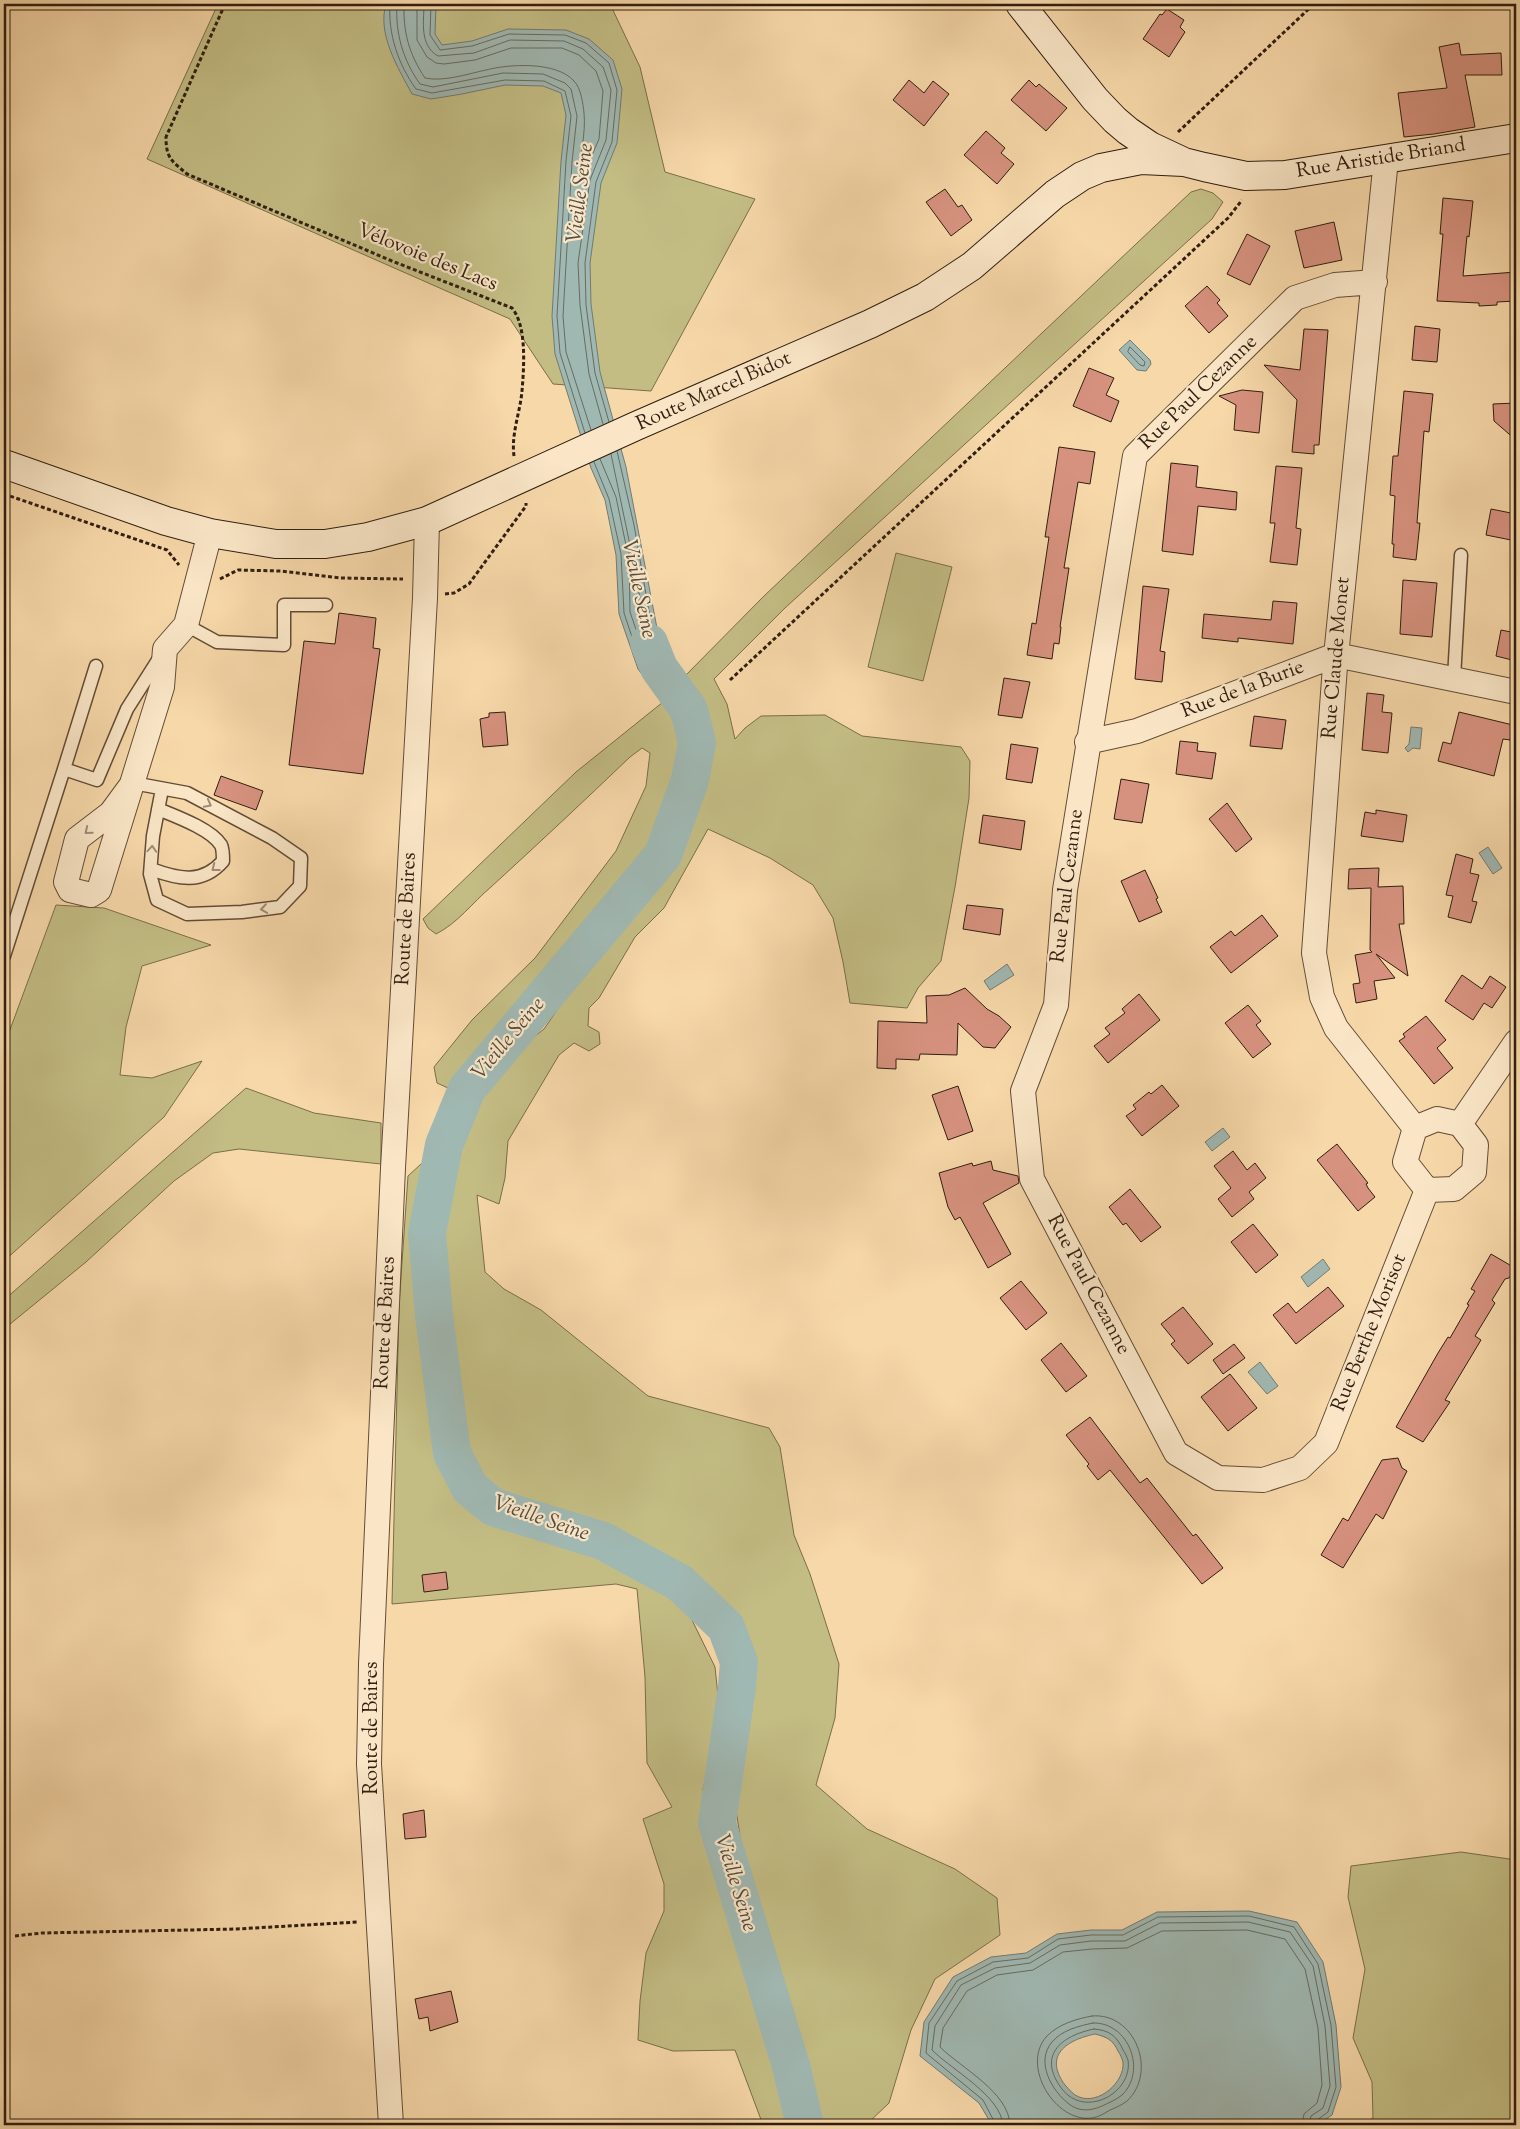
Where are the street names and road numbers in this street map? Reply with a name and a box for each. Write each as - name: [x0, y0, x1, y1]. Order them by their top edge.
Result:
- street label: Rue Aristide Briand: [1294, 131, 1468, 187]
- street label: Vélovoie des Lacs: [352, 217, 502, 300]
- street label: Rue Paul Cezanne: [1133, 329, 1265, 457]
- street label: Route Marcel Bidot: [632, 345, 796, 439]
- street label: Rue Claude Monet: [1315, 576, 1359, 740]
- street label: Rue de la Burie: [1178, 653, 1308, 727]
- street label: Rue Paul Cezanne: [1044, 808, 1092, 964]
- street label: Route de Baires: [389, 851, 425, 986]
- street label: Rue Paul Cezanne: [1039, 1210, 1137, 1360]
- street label: Rue Berthe Morisot: [1325, 1250, 1415, 1416]
- street label: Route de Baires: [368, 1255, 404, 1390]
- street label: Route de Baires: [358, 1661, 387, 1795]

